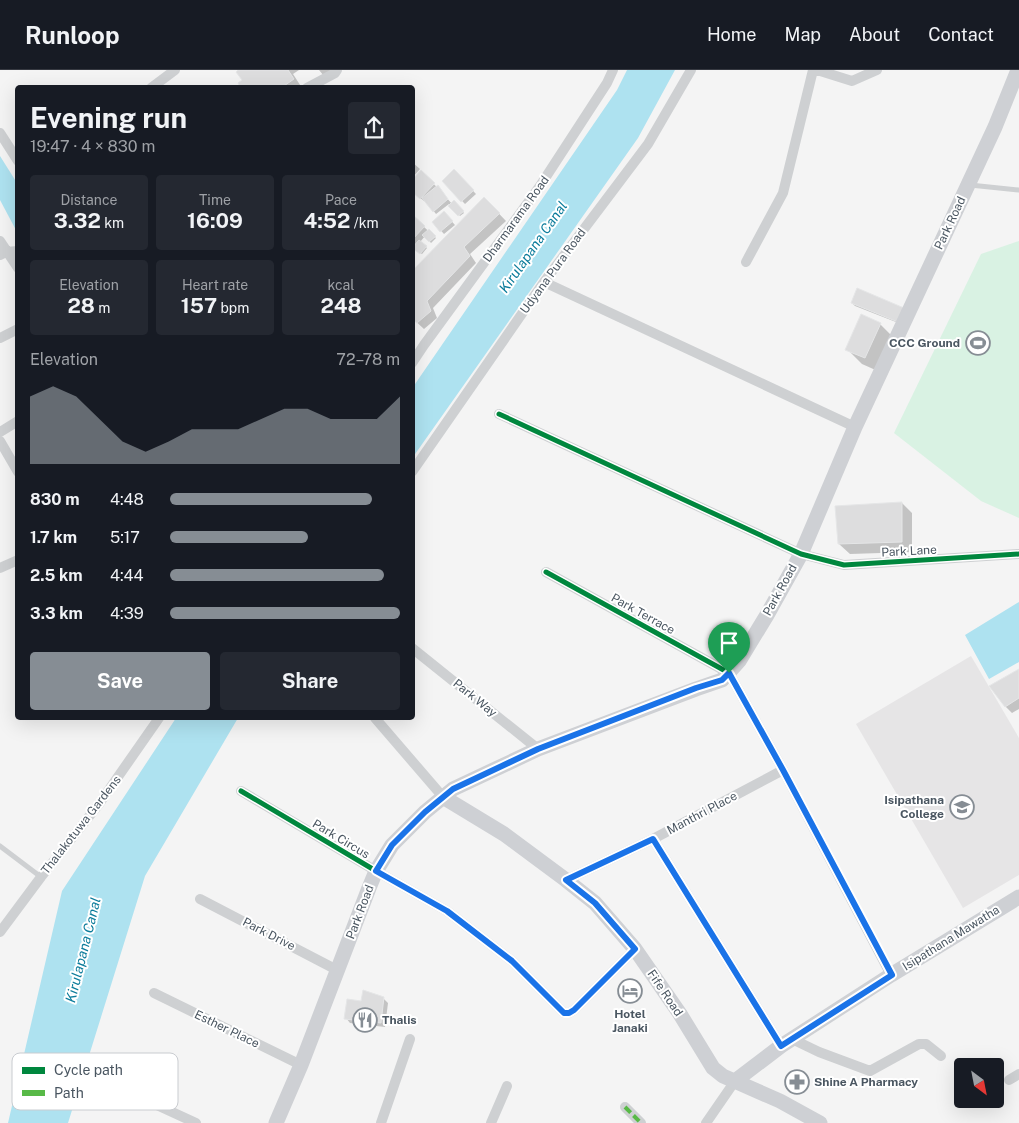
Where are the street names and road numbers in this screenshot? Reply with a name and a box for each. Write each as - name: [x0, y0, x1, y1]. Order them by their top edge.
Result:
- street label: Dharmarama Road: [480, 173, 552, 265]
- street label: Park Road: [932, 194, 968, 252]
- street label: Udyana Pura Road: [517, 226, 589, 316]
- street label: Park Lane: [881, 543, 937, 559]
- street label: Park Road: [760, 562, 800, 618]
- street label: Park Terrace: [609, 591, 677, 637]
- street label: Park Way: [450, 676, 500, 720]
- street label: Thalakotuwa Gardens: [38, 773, 124, 877]
- street label: Manthri Place: [665, 789, 740, 837]
- street label: Park Circus: [310, 817, 372, 861]
- street label: Park Road: [343, 883, 377, 941]
- street label: Isipathana Mawatha: [900, 903, 1002, 973]
- street label: Park Drive: [240, 915, 298, 953]
- street label: Fife Road: [644, 967, 686, 1019]
- street label: Esther Place: [192, 1007, 262, 1051]

